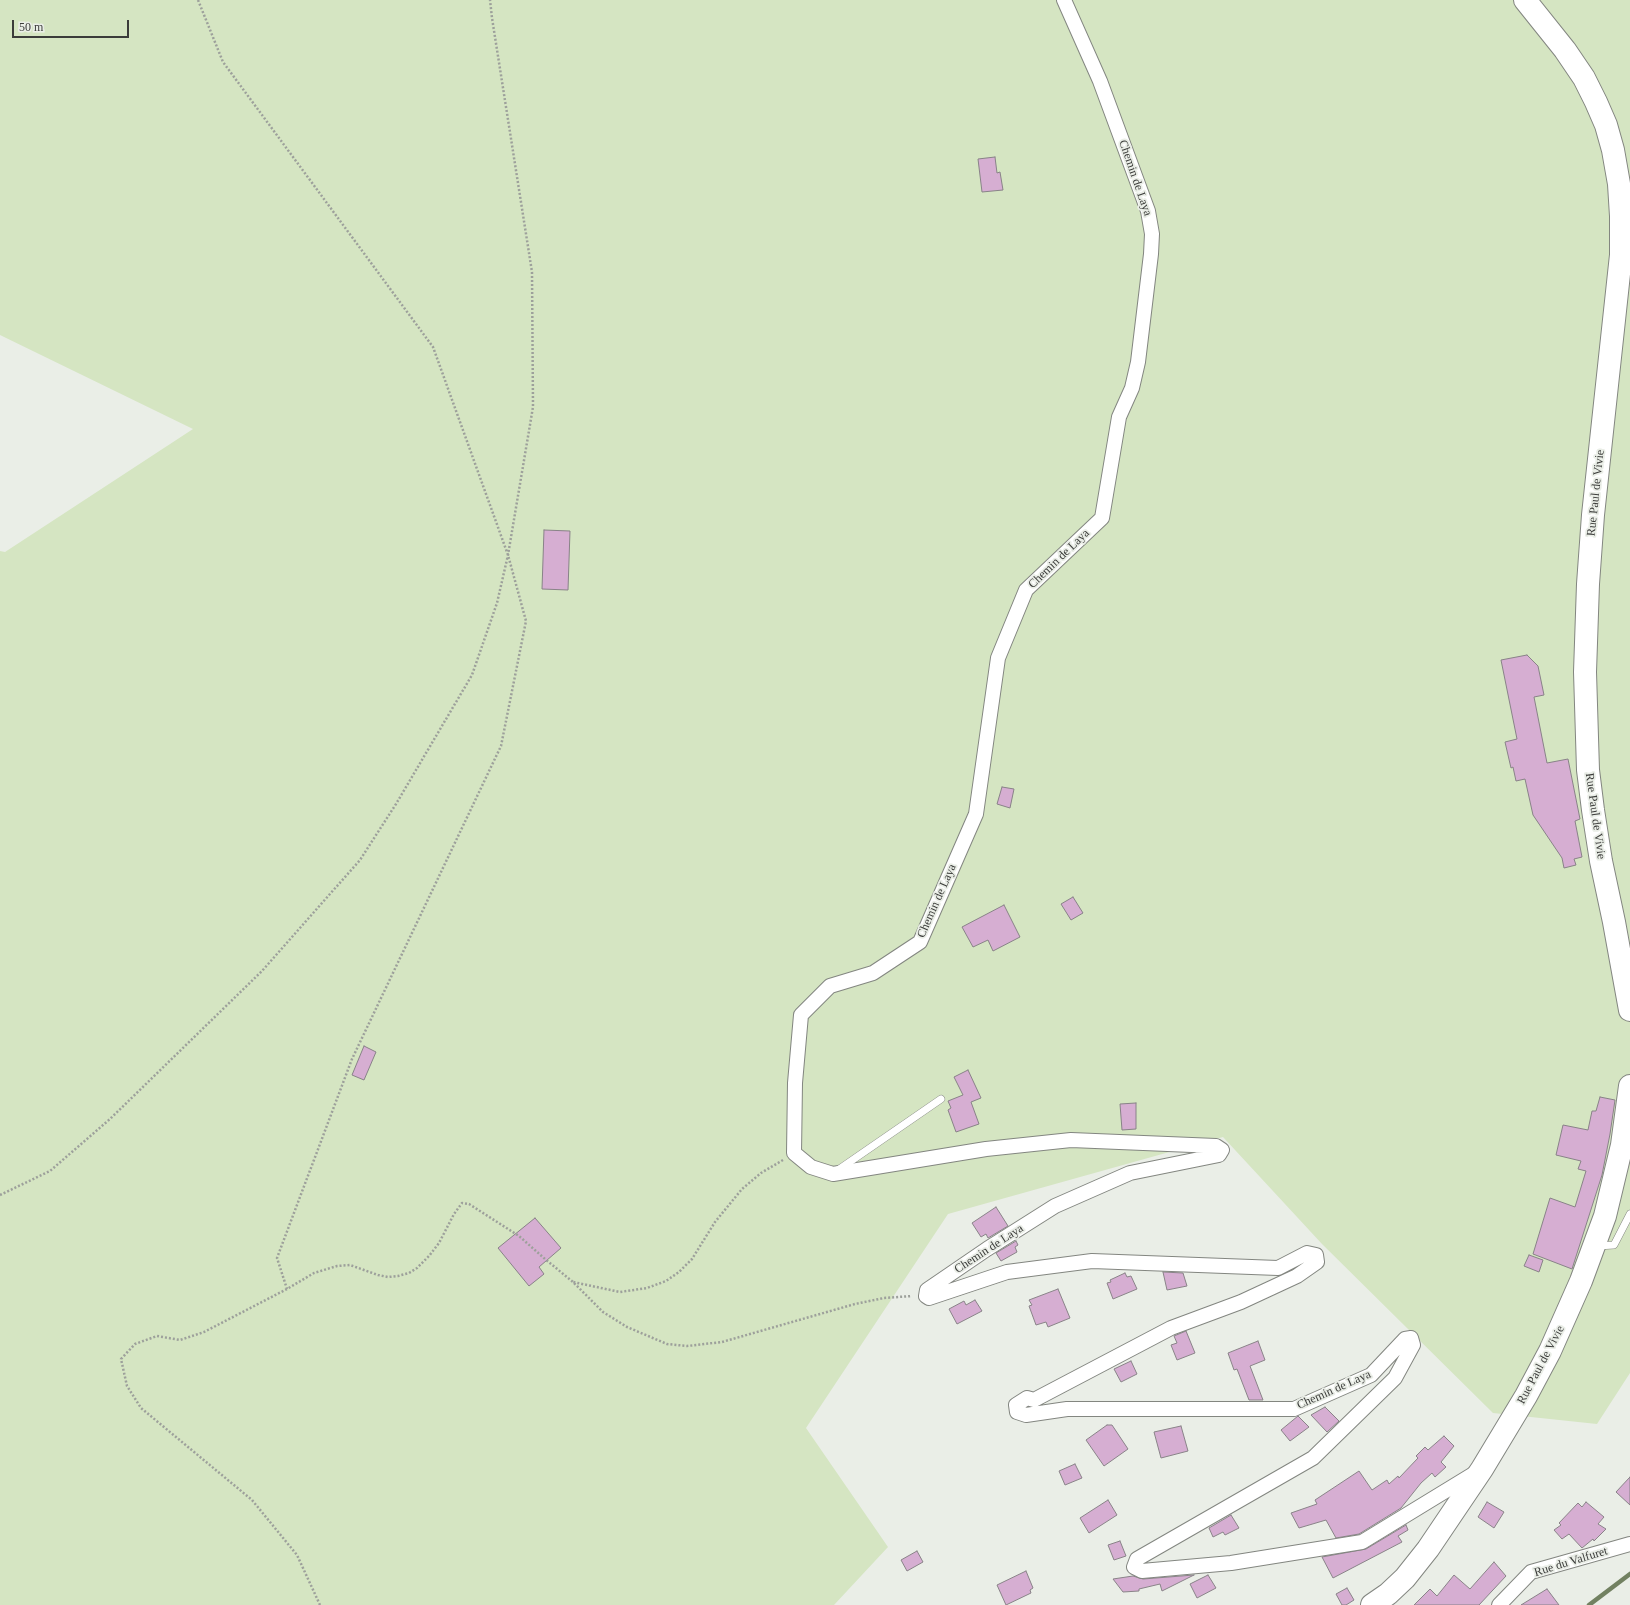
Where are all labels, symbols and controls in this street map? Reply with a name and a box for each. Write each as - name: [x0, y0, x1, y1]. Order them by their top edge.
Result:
- scale bar: [14, 12, 131, 38]
- text: 50 m: [19, 20, 43, 34]
- street label: Chemin de Laya: [1115, 138, 1155, 218]
- street label: Rue Paul de Vivie: [1584, 449, 1608, 537]
- street label: Chemin de Laya: [1025, 526, 1093, 592]
- street label: Rue Paul de Vivie: [1582, 772, 1608, 860]
- street label: Chemin de Laya: [914, 862, 960, 940]
- street label: Chemin de Laya: [952, 1221, 1026, 1277]
- street label: Rue Paul de Vivie: [1514, 1323, 1568, 1407]
- street label: Chemin de Laya: [1295, 1367, 1373, 1413]
- street label: Rue du Valfuret: [1533, 1544, 1609, 1580]

